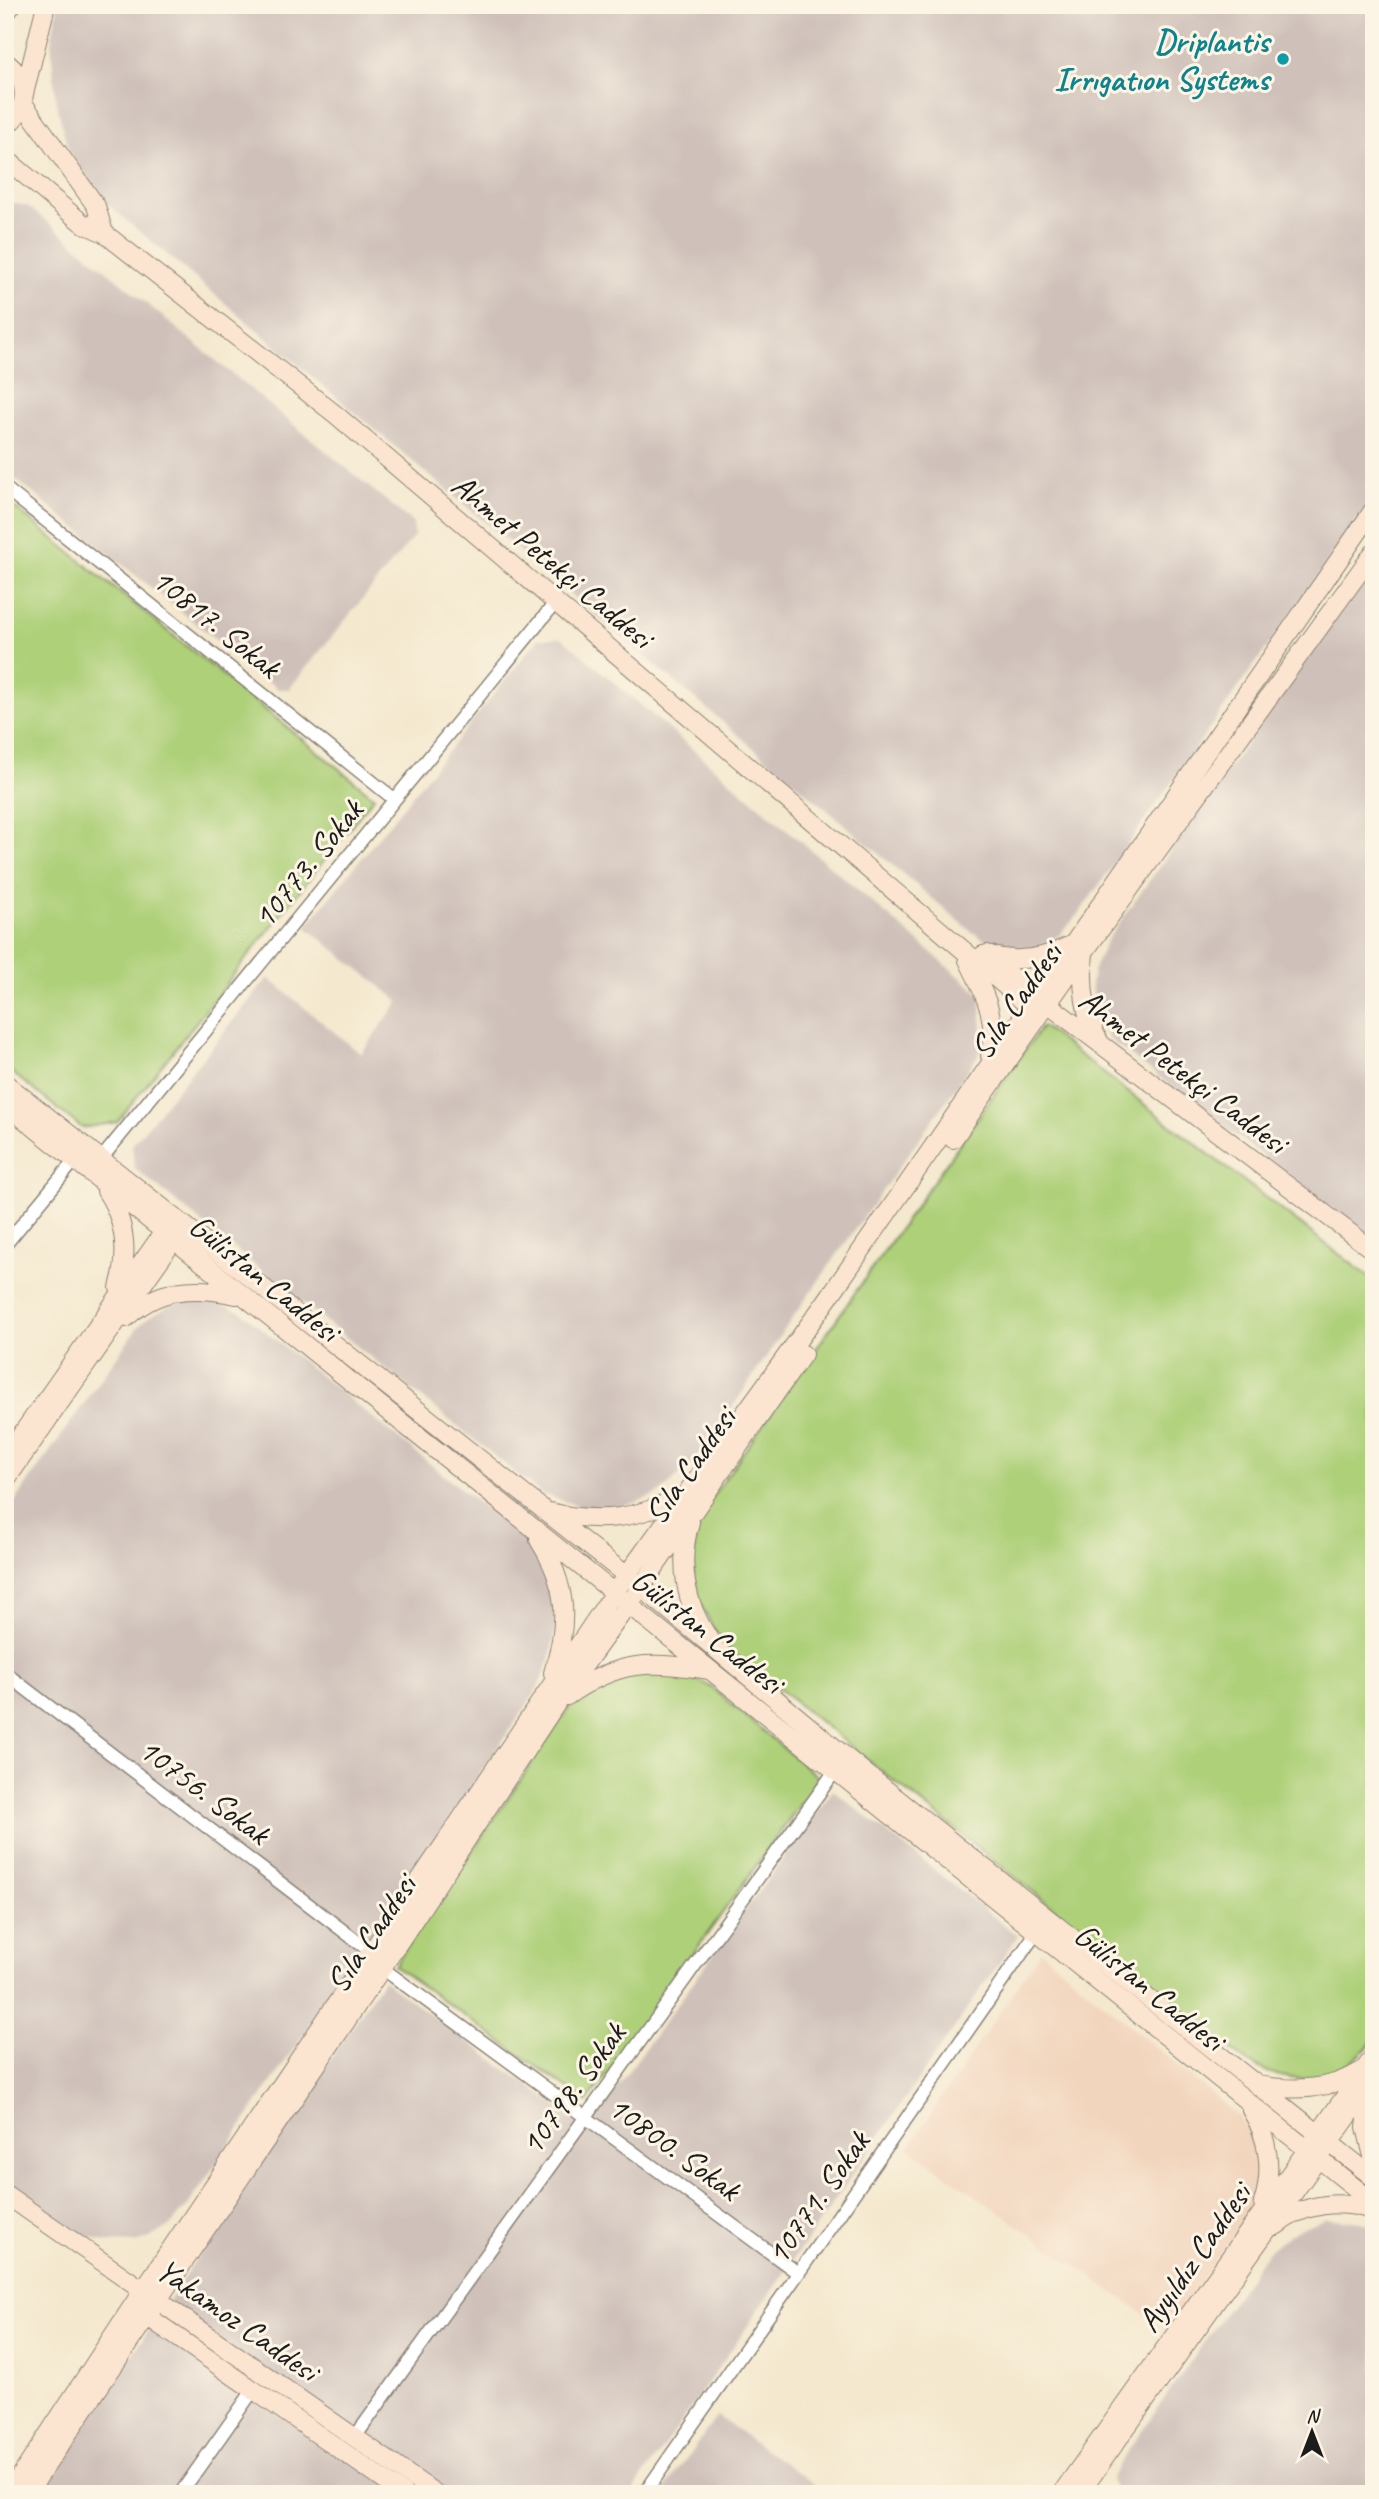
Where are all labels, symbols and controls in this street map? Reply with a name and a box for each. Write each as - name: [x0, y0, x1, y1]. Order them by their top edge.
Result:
- place label: Driplantis Irrıgatıon Systems: [1054, 20, 1272, 100]
- marker: Driplantis Irrıgatıon Systems: [1275, 51, 1291, 67]
- street label: Ahmet Petekçi Caddesi: [443, 464, 665, 660]
- street label: 10817. Sokak: [144, 558, 291, 689]
- street label: 10773. Sokak: [243, 789, 374, 936]
- street label: Sıla Caddesi: [960, 931, 1073, 1067]
- street label: Ahmet Petekçi Caddesi: [1071, 979, 1299, 1165]
- street label: Gülistan Caddesi: [181, 1204, 351, 1354]
- street label: Sıla Caddesi: [634, 1396, 747, 1532]
- street label: Gülistan Caddesi: [623, 1558, 795, 1706]
- street label: 10756. Sokak: [130, 1728, 280, 1855]
- street label: Sıla Caddesi: [316, 1863, 428, 2000]
- street label: Gülistan Caddesi: [1066, 1913, 1236, 2063]
- street label: 10798. Sokak: [511, 2013, 636, 2163]
- street label: 10800. Sokak: [600, 2086, 750, 2211]
- street label: 10771. Sokak: [757, 2121, 880, 2272]
- street label: Ayyıldız Caddesi: [1127, 2172, 1263, 2340]
- street label: Yakamoz Caddesi: [148, 2249, 330, 2393]
- north arrow: [1278, 2398, 1348, 2468]
- text: N: [1306, 2404, 1321, 2428]

